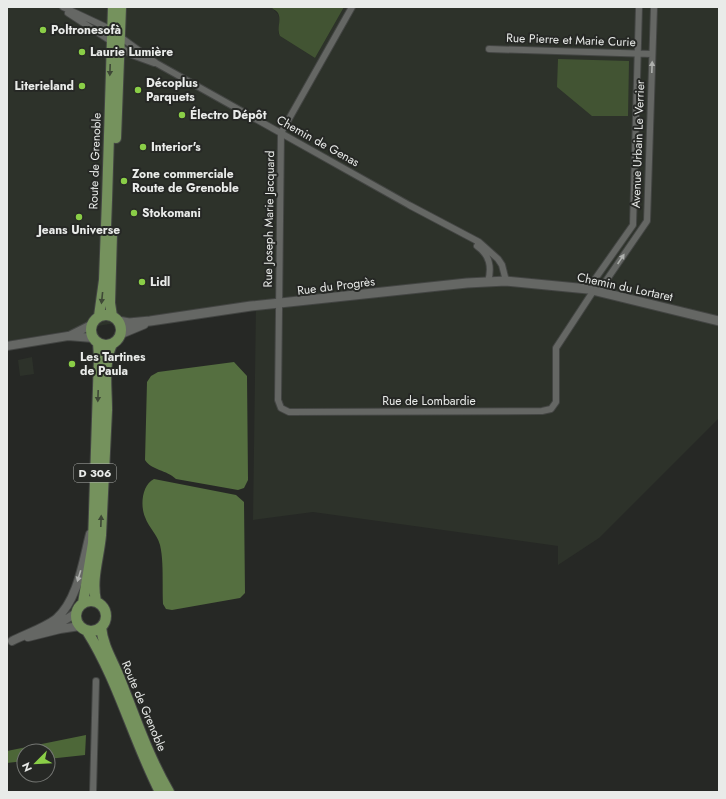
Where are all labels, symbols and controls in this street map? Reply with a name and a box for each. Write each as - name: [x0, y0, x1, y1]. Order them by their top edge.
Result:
- place label: Poltronesofà: [51, 21, 121, 39]
- marker: Poltronesofà: [38, 25, 48, 35]
- street label: Rue Pierre et Marie Curie: [506, 29, 636, 51]
- place label: Laurie Lumière: [90, 43, 173, 61]
- marker: Laurie Lumière: [77, 47, 87, 57]
- one-way arrow: [649, 60, 655, 73]
- one-way arrow: [107, 64, 114, 76]
- place label: Décoplus Parquets: [146, 74, 198, 106]
- place label: Literieland: [15, 77, 74, 95]
- street label: Avenue Urbain Le Verrier: [627, 79, 649, 208]
- marker: Literieland: [77, 81, 87, 91]
- marker: Décoplus Parquets: [133, 85, 143, 95]
- place label: Électro Dépôt: [190, 106, 267, 124]
- marker: Électro Dépôt: [177, 110, 187, 120]
- street label: Chemin de Genas: [273, 111, 363, 171]
- street label: Route de Grenoble: [84, 112, 106, 210]
- place label: Interior's: [151, 138, 201, 156]
- marker: Interior's: [138, 142, 148, 152]
- street label: Rue Joseph Marie Jacquard: [259, 150, 279, 288]
- place label: Zone commerciale Route de Grenoble: [132, 165, 239, 197]
- marker: Zone commerciale Route de Grenoble: [119, 176, 129, 186]
- place label: Stokomani: [142, 204, 201, 222]
- marker: Stokomani: [129, 208, 139, 218]
- marker: Jeans Universe: [74, 212, 84, 222]
- place label: Jeans Universe: [36, 221, 120, 239]
- one-way arrow: [617, 254, 625, 264]
- street label: Chemin du Lortaret: [575, 268, 675, 306]
- street label: Rue du Progrès: [296, 272, 376, 300]
- place label: Lidl: [150, 273, 170, 291]
- marker: Lidl: [137, 277, 147, 287]
- one-way arrow: [99, 292, 105, 304]
- place label: Les Tartines de Paula: [80, 348, 146, 380]
- marker: Les Tartines de Paula: [67, 359, 77, 369]
- one-way arrow: [94, 390, 101, 402]
- street label: Rue de Lombardie: [382, 392, 476, 410]
- road number: D 306: [74, 464, 116, 482]
- one-way arrow: [98, 514, 104, 527]
- one-way arrow: [76, 571, 82, 583]
- street label: Route de Grenoble: [117, 658, 171, 754]
- north arrow: [16, 743, 56, 783]
- text: N: [18, 760, 36, 774]

